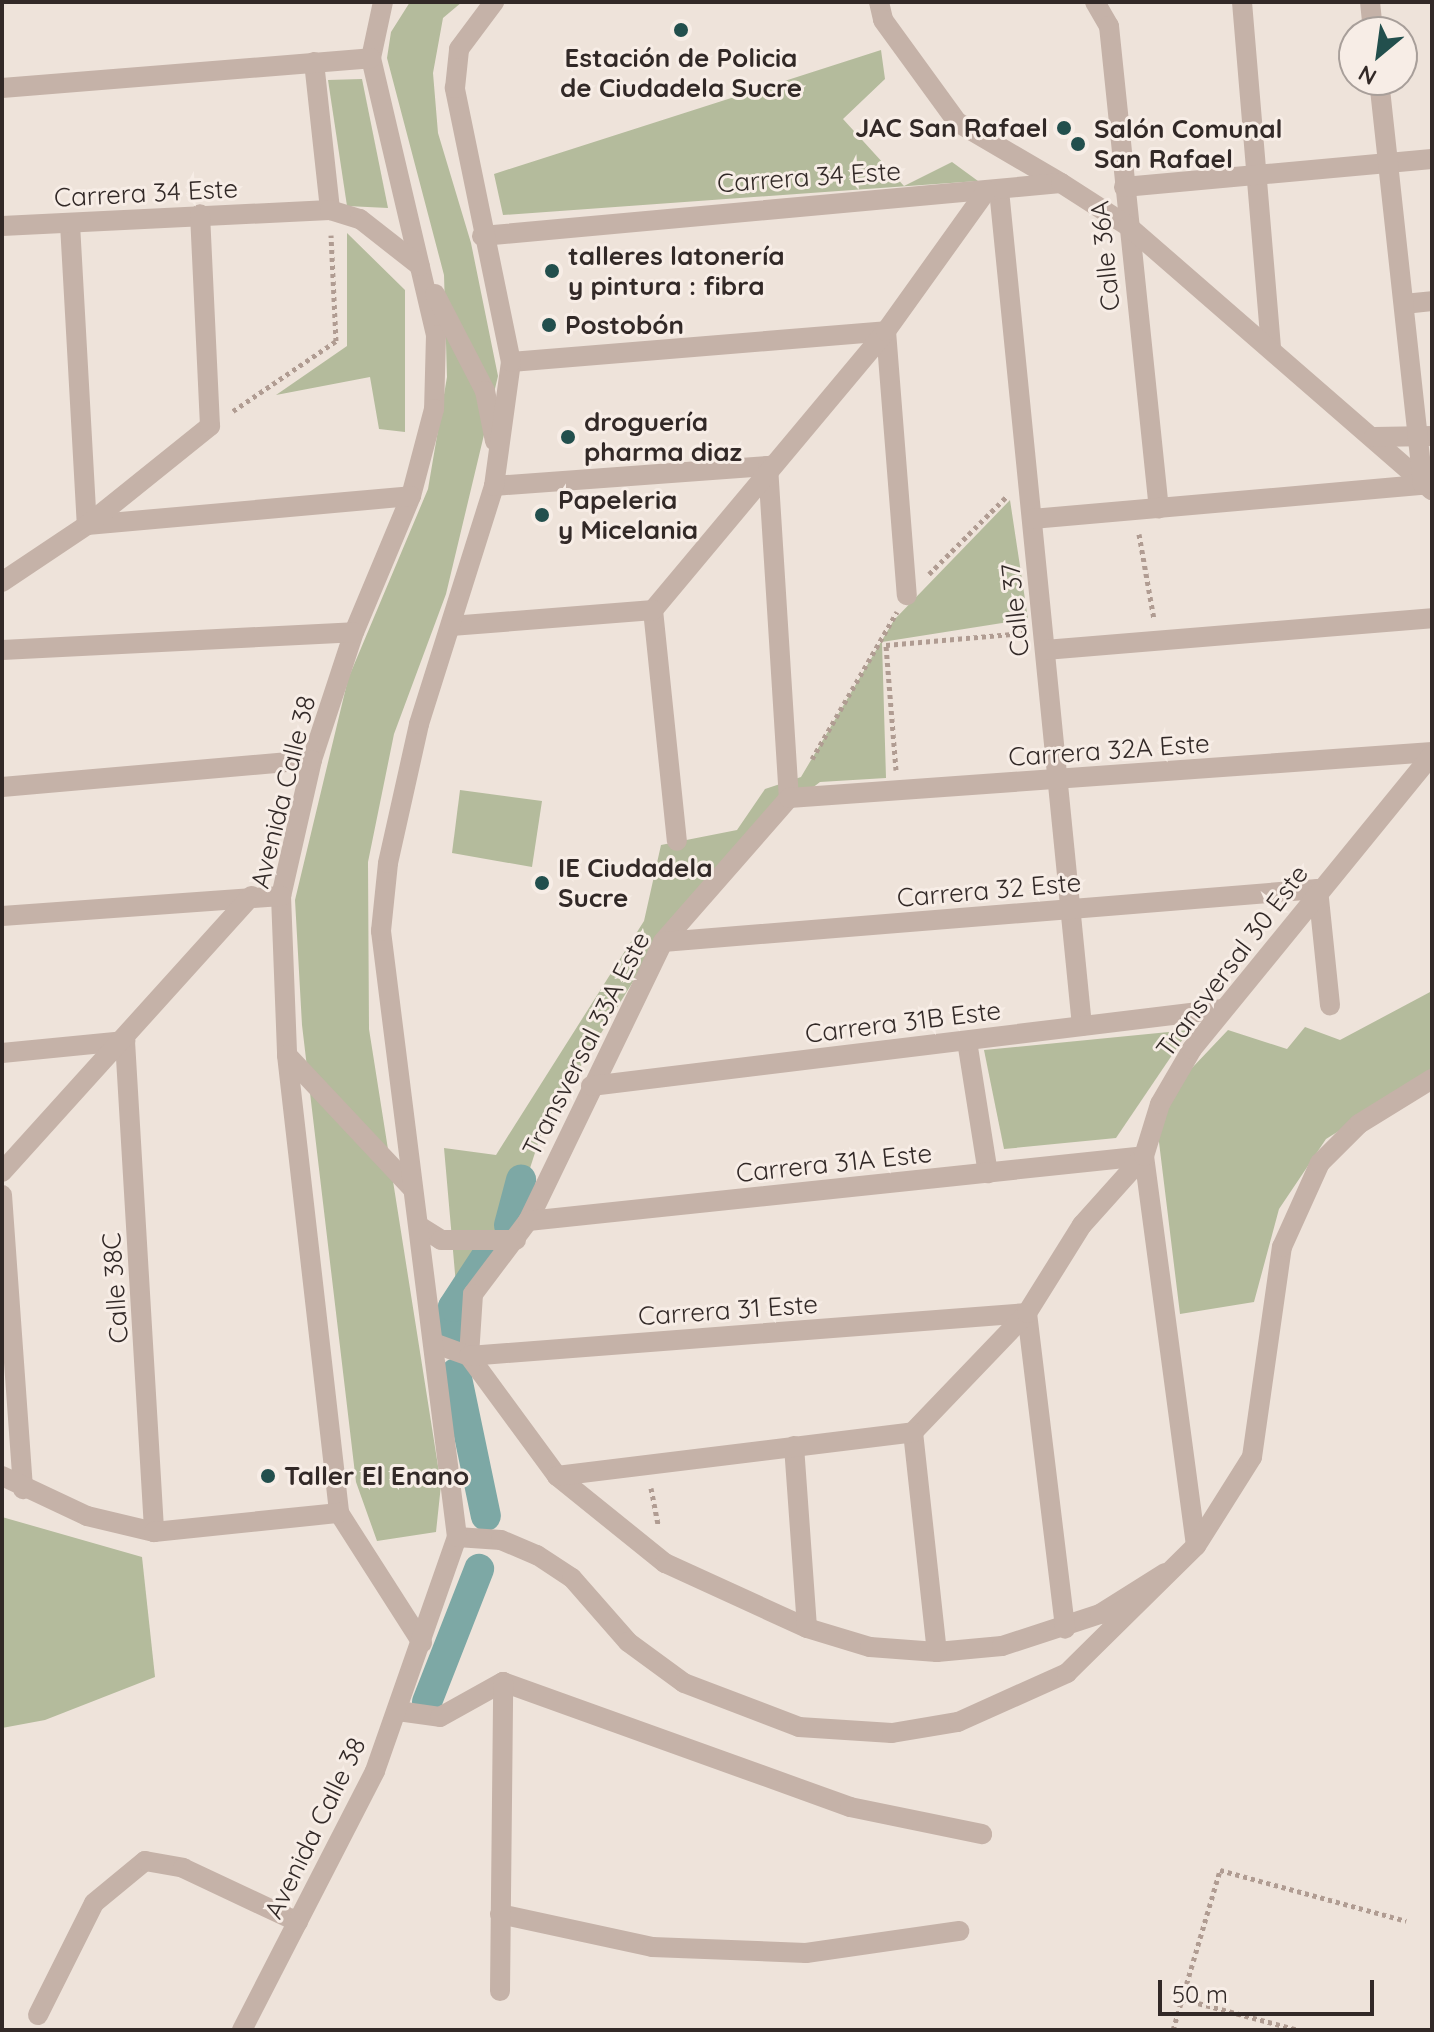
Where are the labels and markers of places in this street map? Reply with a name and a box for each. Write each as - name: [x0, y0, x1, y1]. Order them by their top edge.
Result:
- marker: Estación de Policia de Ciudadela Sucre: [672, 21, 690, 39]
- place label: Estación de Policia de Ciudadela Sucre: [560, 42, 802, 104]
- place label: JAC San Rafael: [855, 112, 1048, 144]
- place label: Salón Comunal San Rafael: [1094, 113, 1282, 174]
- marker: JAC San Rafael: [1055, 119, 1073, 137]
- marker: Salón Comunal San Rafael: [1069, 135, 1087, 153]
- place label: talleres latonería y pintura : fibra: [568, 240, 785, 302]
- marker: talleres latonería y pintura : fibra: [543, 262, 561, 280]
- place label: Postobón: [565, 309, 684, 341]
- marker: Postobón: [540, 316, 558, 334]
- place label: droguería pharma diaz: [584, 406, 742, 468]
- marker: droguería pharma diaz: [559, 428, 577, 446]
- place label: Papeleria y Micelania: [558, 484, 698, 546]
- marker: Papeleria y Micelania: [533, 506, 551, 524]
- place label: IE Ciudadela Sucre: [558, 852, 713, 914]
- marker: IE Ciudadela Sucre: [533, 874, 551, 892]
- place label: Taller El Enano: [284, 1460, 469, 1492]
- marker: Taller El Enano: [259, 1467, 277, 1485]

